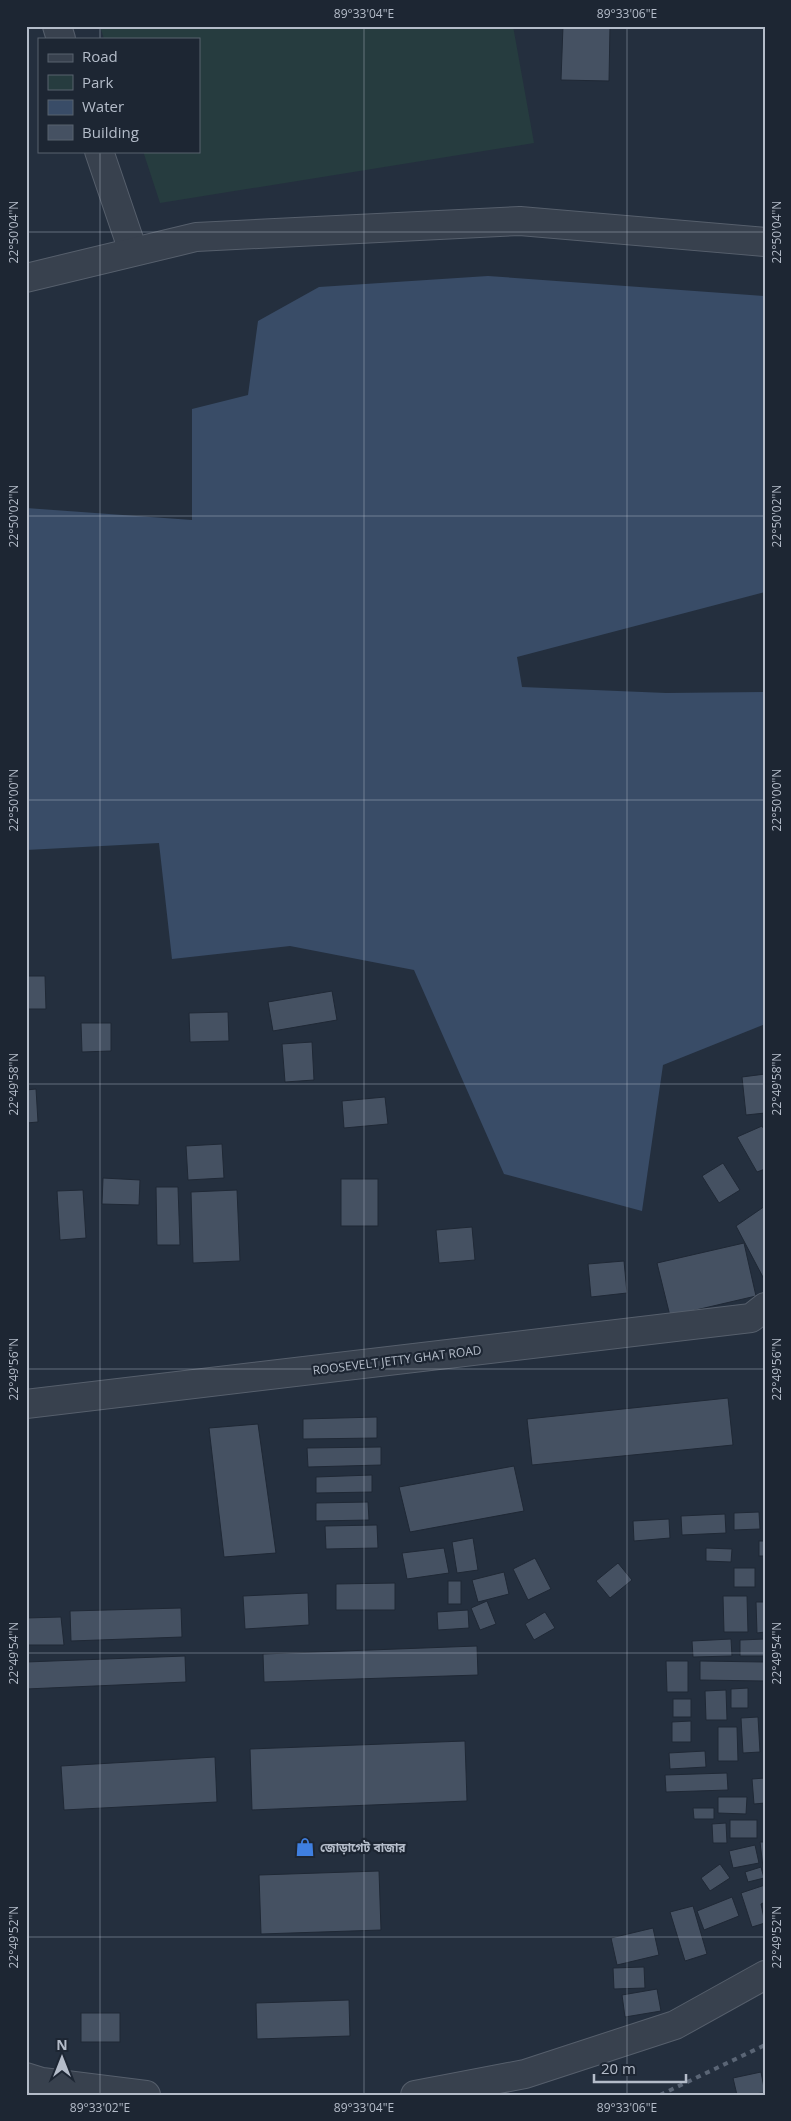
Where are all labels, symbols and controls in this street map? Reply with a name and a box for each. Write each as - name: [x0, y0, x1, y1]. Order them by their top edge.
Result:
- text: 89°33'04"E: [334, 5, 394, 22]
- text: 89°33'06"E: [597, 5, 657, 22]
- legend: [38, 38, 200, 152]
- text: Road: [82, 46, 118, 66]
- text: Park: [82, 72, 113, 92]
- text: Water: [82, 96, 124, 116]
- text: Building: [82, 122, 139, 142]
- text: 22°50'04"N: [5, 201, 22, 263]
- text: 22°50'04"N: [768, 201, 785, 263]
- text: 22°50'02"N: [5, 485, 22, 547]
- text: 22°50'02"N: [768, 485, 785, 547]
- text: 22°50'00"N: [5, 769, 22, 831]
- text: 22°50'00"N: [768, 769, 785, 831]
- text: 22°49'58"N: [5, 1053, 22, 1115]
- text: 22°49'58"N: [768, 1053, 785, 1115]
- text: 22°49'56"N: [5, 1338, 22, 1400]
- text: 22°49'56"N: [768, 1338, 785, 1400]
- street label: ROOSEVELT JETTY GHAT ROAD: [312, 1341, 482, 1379]
- text: 22°49'54"N: [5, 1622, 22, 1684]
- text: 22°49'54"N: [768, 1622, 785, 1684]
- shop icon: জোড়াগেট বাজার: [294, 1836, 316, 1858]
- place label: জোড়াগেট বাজার: [320, 1839, 406, 1856]
- text: 22°49'52"N: [5, 1906, 22, 1968]
- text: 22°49'52"N: [768, 1906, 785, 1968]
- north arrow: [38, 2034, 88, 2084]
- text: N: [56, 2035, 68, 2054]
- scale bar: [594, 2051, 686, 2083]
- text: 20 m: [601, 2058, 636, 2078]
- text: 89°33'02"E: [70, 2099, 130, 2116]
- text: 89°33'04"E: [334, 2099, 394, 2116]
- text: 89°33'06"E: [597, 2099, 657, 2116]

